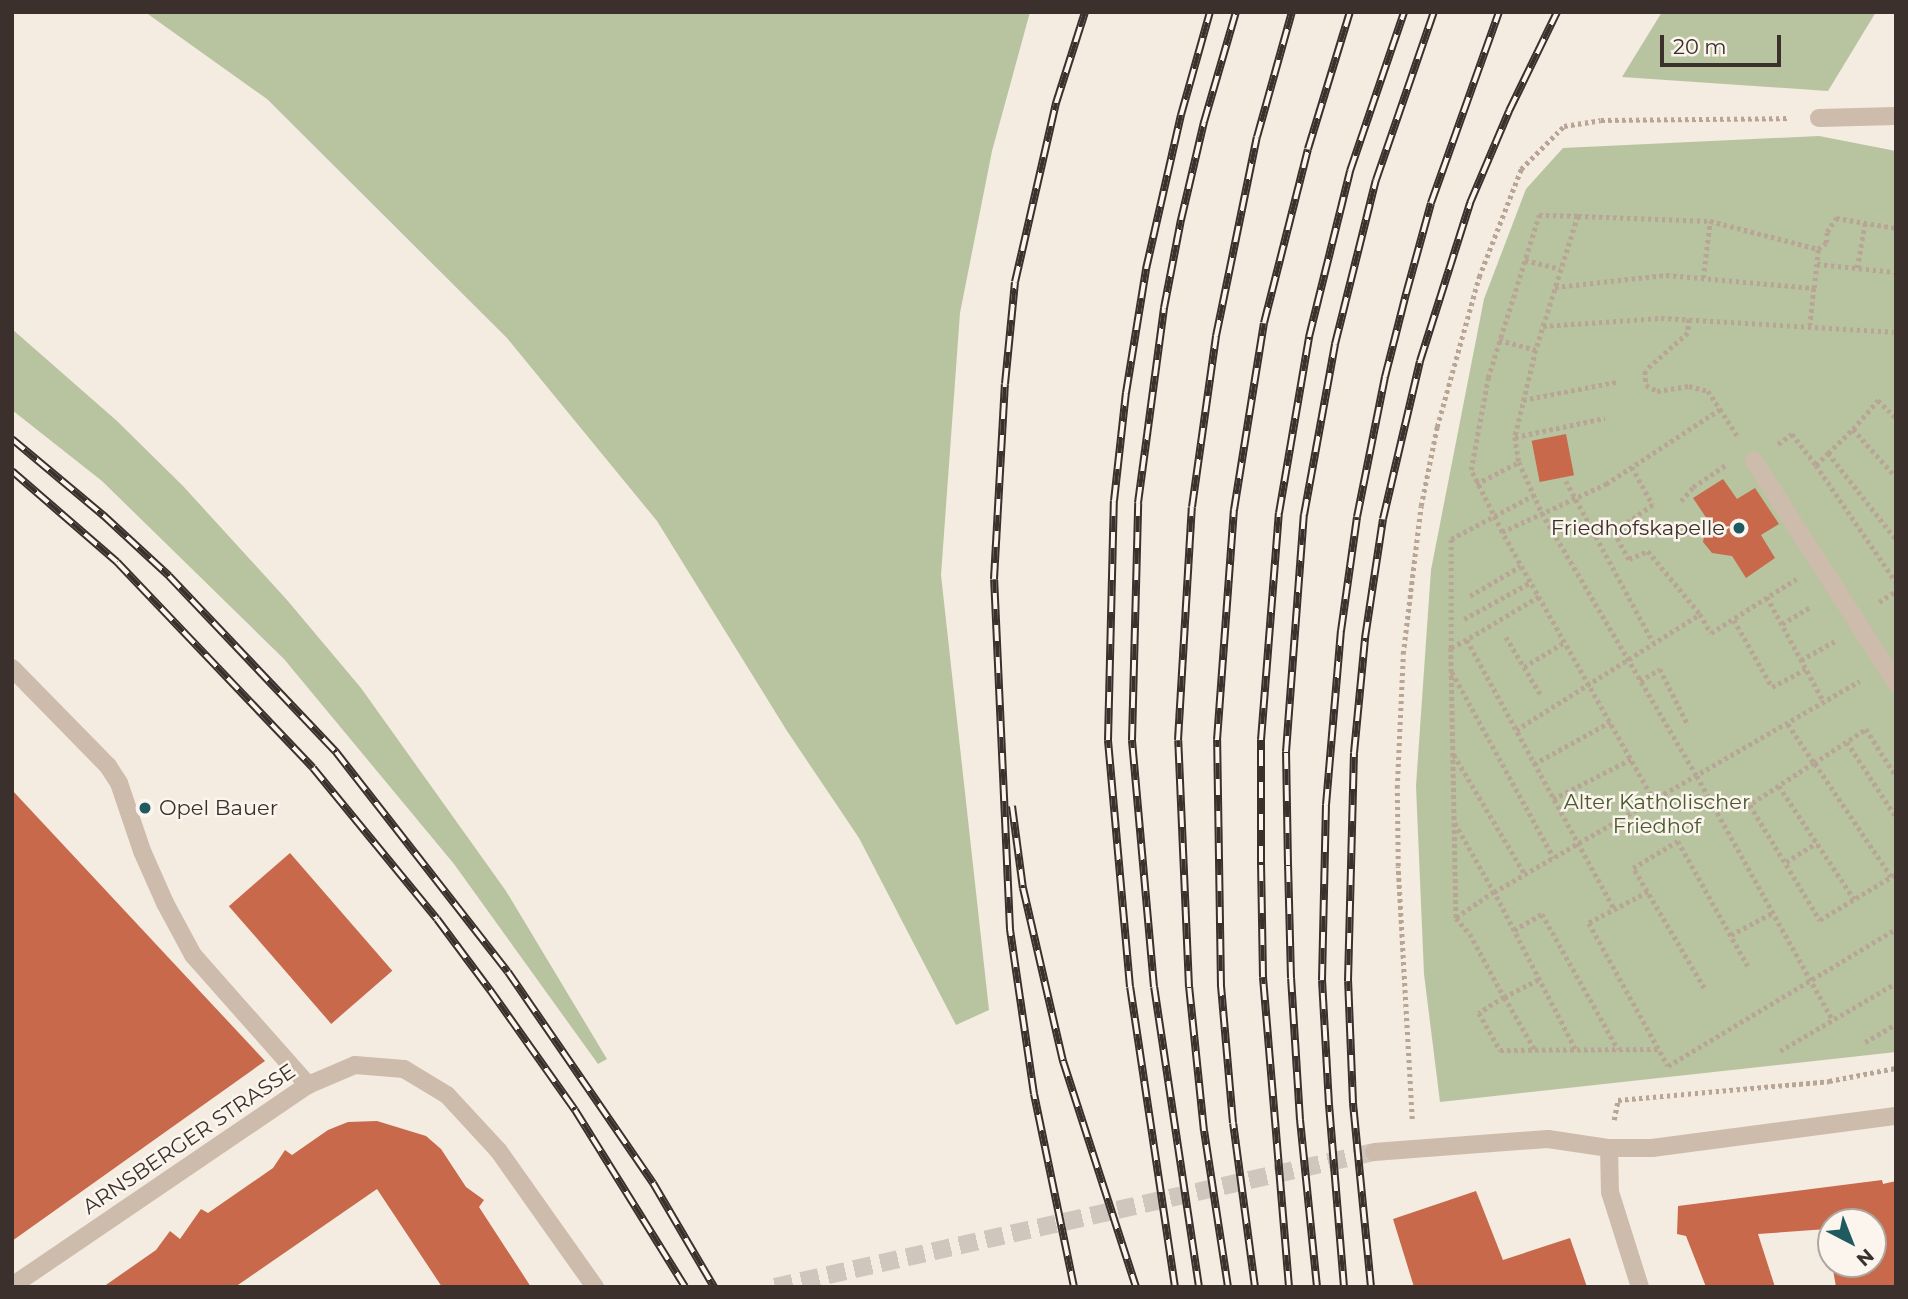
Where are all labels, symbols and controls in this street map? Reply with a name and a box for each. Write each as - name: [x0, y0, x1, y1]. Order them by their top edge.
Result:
- scale bar: [1663, 21, 1784, 65]
- text: 20 m: [1673, 34, 1727, 59]
- place label: Friedhofskapelle: [1551, 515, 1725, 541]
- marker: Friedhofskapelle: [1731, 520, 1747, 536]
- park label: Alter Katholischer Friedhof: [1564, 789, 1750, 839]
- place label: Opel Bauer: [159, 795, 278, 821]
- marker: Opel Bauer: [137, 800, 153, 816]
- street label: ARNSBERGER STRASSE: [78, 1058, 300, 1220]
- north arrow: [1817, 1208, 1887, 1278]
- text: N: [1852, 1244, 1878, 1271]

